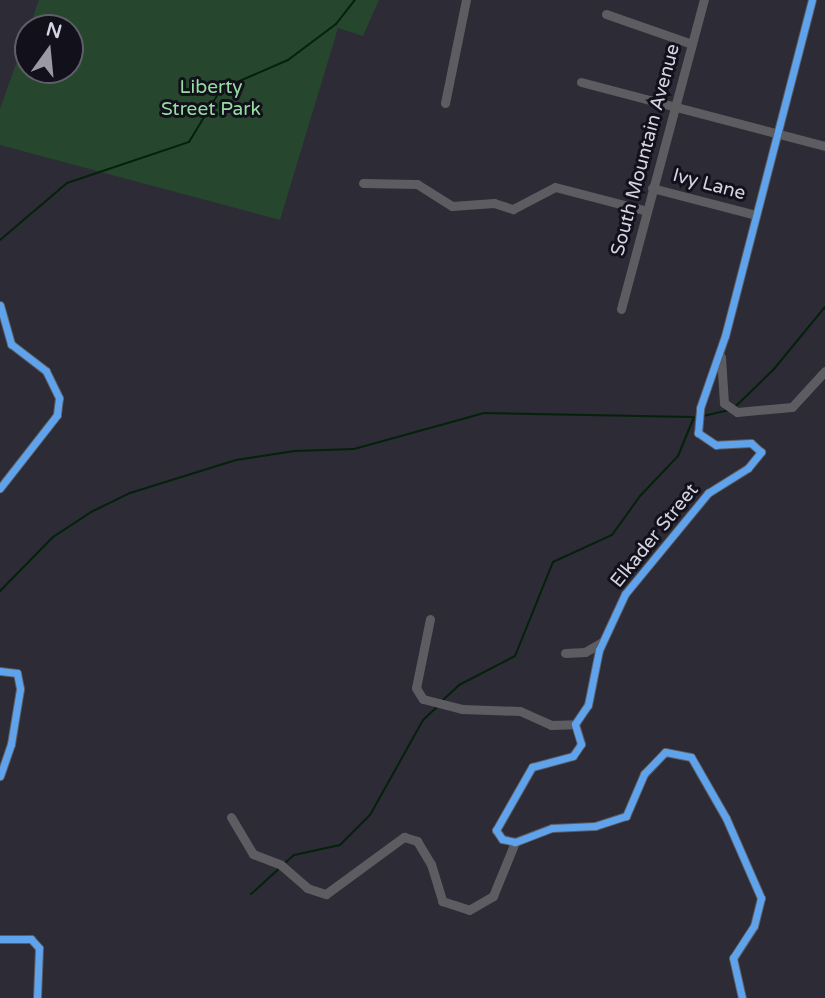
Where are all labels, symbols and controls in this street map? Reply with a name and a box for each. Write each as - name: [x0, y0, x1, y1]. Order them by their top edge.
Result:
- north arrow: [14, 14, 84, 84]
- text: N: [44, 18, 64, 43]
- street label: South Mountain Avenue: [607, 42, 685, 258]
- park label: Liberty Street Park: [161, 77, 261, 121]
- street label: Ivy Lane: [670, 164, 748, 206]
- street label: Elkader Street: [606, 479, 704, 593]

